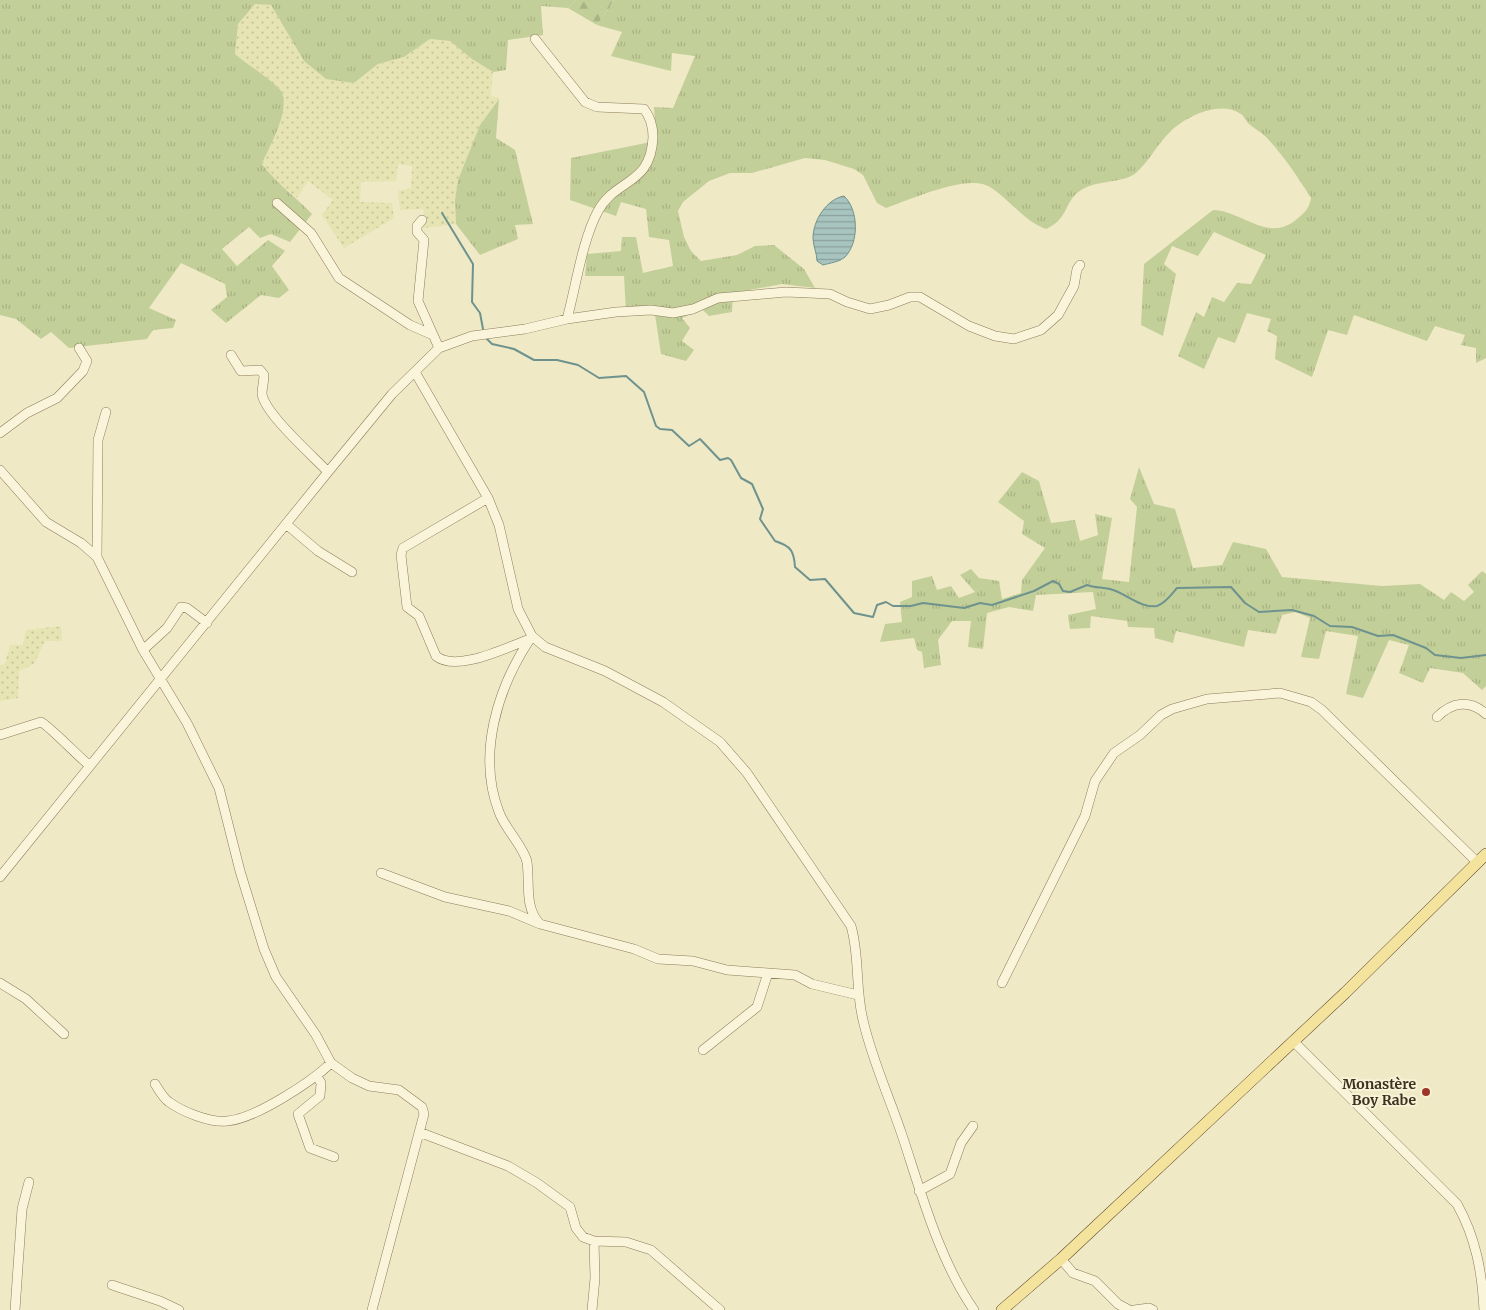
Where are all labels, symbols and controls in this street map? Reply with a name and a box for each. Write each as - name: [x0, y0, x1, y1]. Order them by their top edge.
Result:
- place label: Monastère Boy Rabe: [1342, 1075, 1416, 1109]
- marker: Monastère Boy Rabe: [1420, 1086, 1432, 1098]

